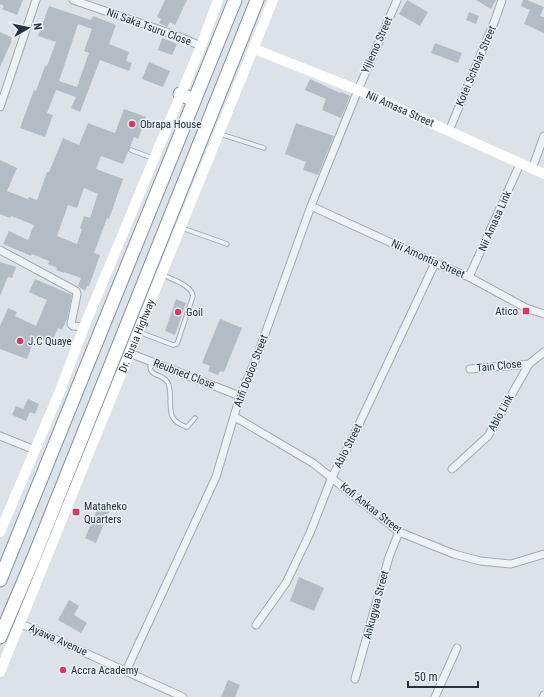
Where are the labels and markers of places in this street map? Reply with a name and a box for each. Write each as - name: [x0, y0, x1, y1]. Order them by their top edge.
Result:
- place label: Obrapa House: [140, 118, 202, 131]
- marker: Obrapa House: [127, 119, 137, 129]
- place label: Atico: [495, 305, 518, 318]
- place label: Goil: [186, 306, 203, 319]
- marker: Atico: [521, 306, 531, 316]
- marker: Goil: [173, 307, 183, 317]
- place label: J.C Quaye: [28, 335, 72, 348]
- marker: J.C Quaye: [15, 336, 25, 346]
- place label: Mataheko Quarters: [84, 500, 128, 526]
- marker: Mataheko Quarters: [71, 507, 81, 517]
- place label: Accra Academy: [71, 664, 139, 677]
- marker: Accra Academy: [58, 665, 68, 675]

